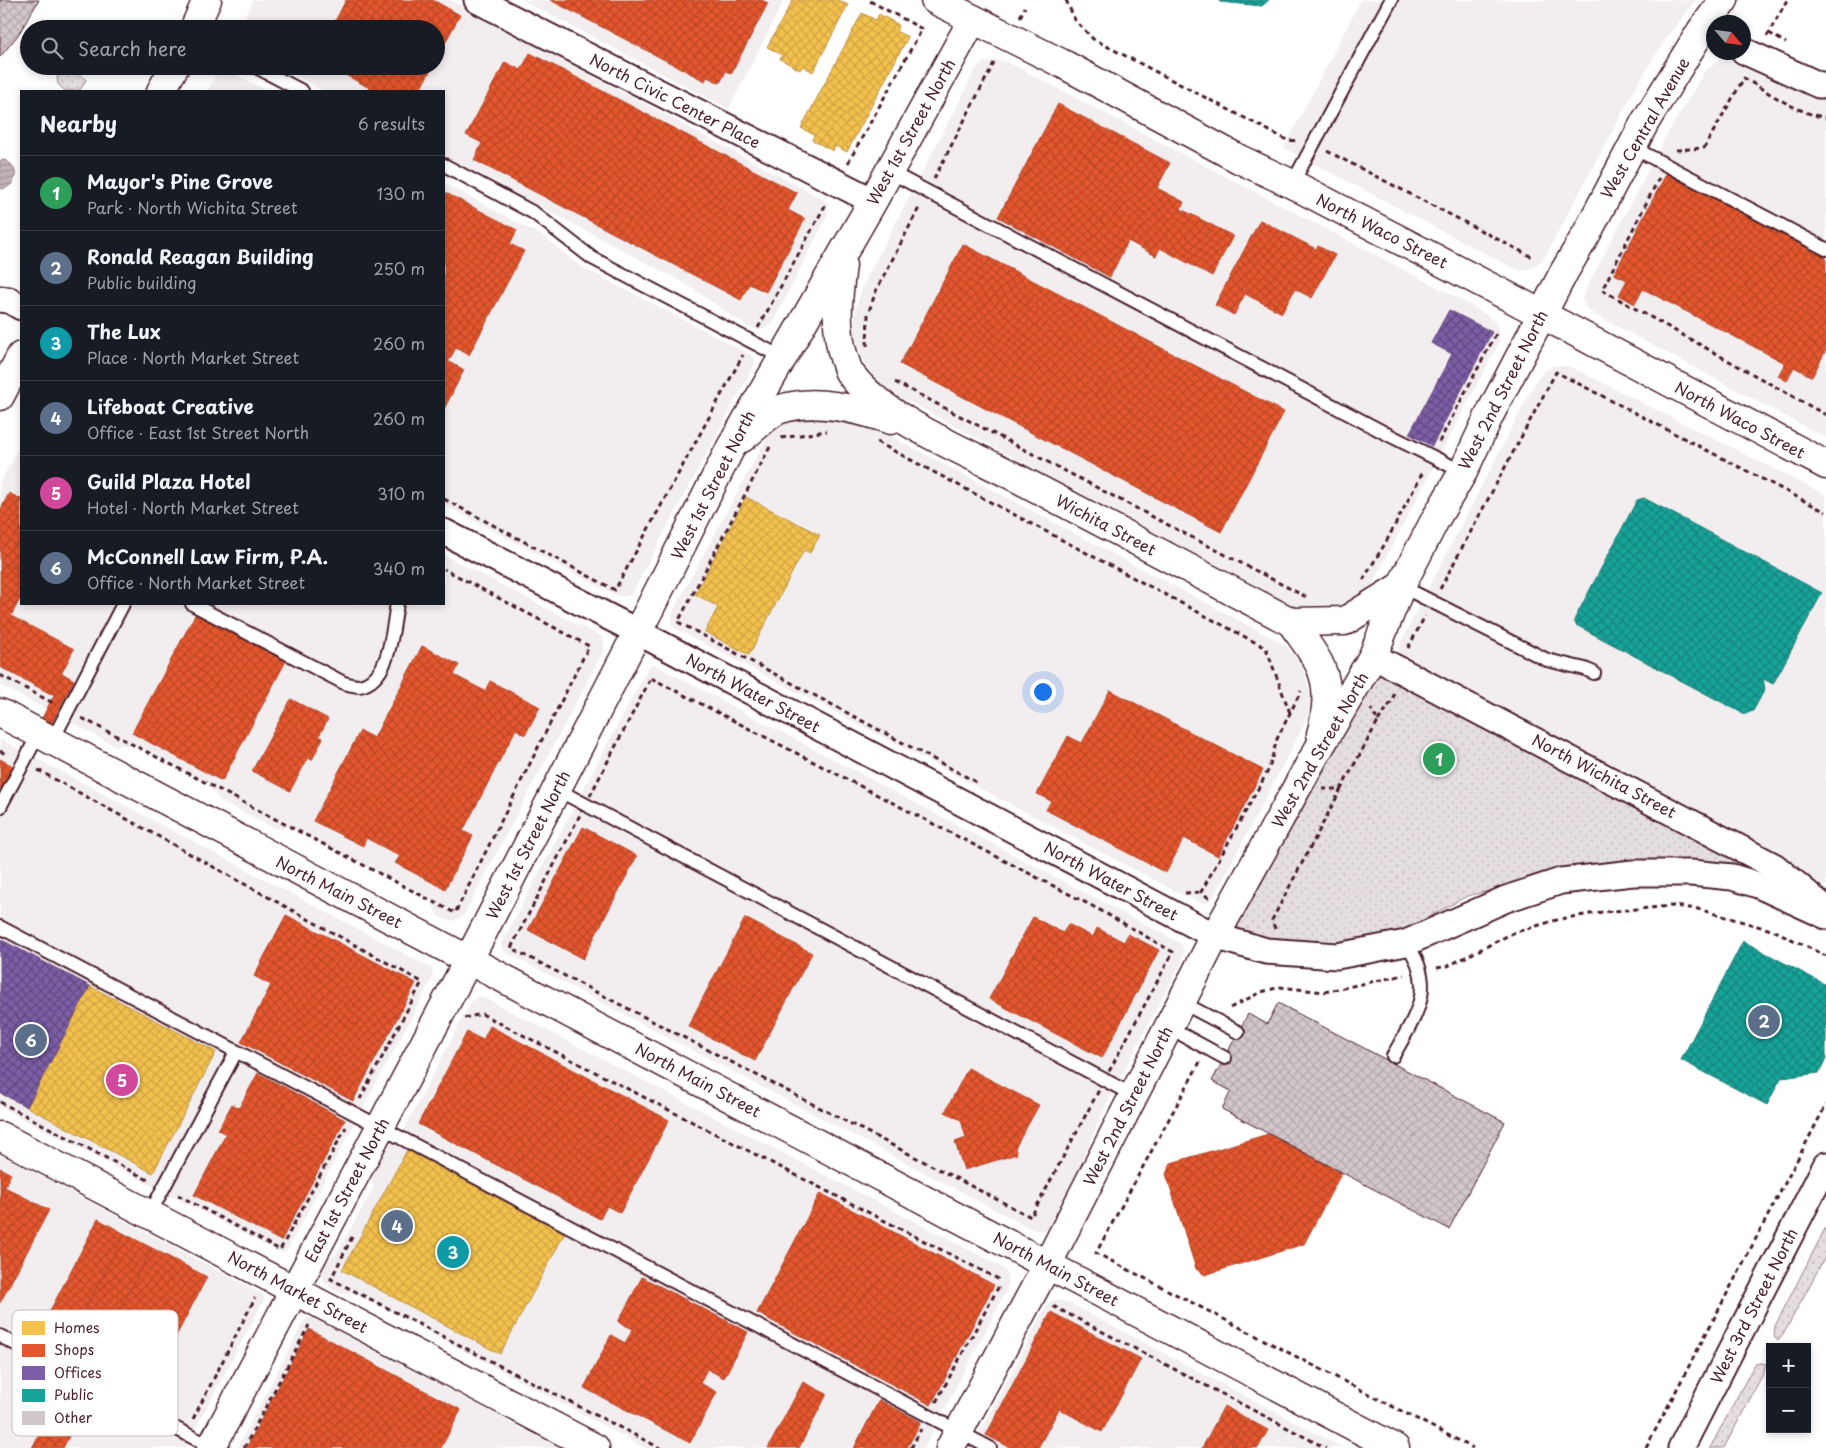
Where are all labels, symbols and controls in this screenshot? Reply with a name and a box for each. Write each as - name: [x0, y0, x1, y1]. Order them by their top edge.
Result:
- north arrow: [1706, 15, 1751, 60]
- search box: [20, 20, 445, 75]
- icon: search: [38, 34, 66, 62]
- text: Search here: [78, 34, 187, 62]
- street label: North Civic Center Place: [586, 47, 765, 154]
- street label: West Central Avenue: [1594, 52, 1695, 203]
- street label: West 1st Street North: [860, 54, 960, 209]
- text: Nearby: [40, 107, 117, 139]
- text: 6 results: [358, 111, 425, 135]
- text: Mayor's Pine Grove: [87, 167, 273, 195]
- text: 1: [52, 181, 60, 205]
- text: 130 m: [377, 181, 425, 205]
- street label: North Waco Street: [1313, 187, 1453, 274]
- text: Park · North Wichita Street: [87, 195, 297, 219]
- text: Ronald Reagan Building: [87, 242, 314, 270]
- text: 2: [50, 256, 62, 280]
- text: 250 m: [374, 256, 425, 280]
- text: Public building: [87, 270, 197, 294]
- street label: West 2nd Street North: [1451, 306, 1553, 473]
- text: The Lux: [87, 317, 161, 345]
- text: 3: [51, 331, 61, 355]
- text: 260 m: [373, 331, 425, 355]
- text: Place · North Market Street: [87, 345, 299, 369]
- street label: North Waco Street: [1671, 375, 1810, 464]
- text: Lifeboat Creative: [87, 392, 254, 420]
- text: 4: [51, 406, 61, 430]
- text: 260 m: [373, 406, 425, 430]
- street label: West 1st Street North: [664, 406, 760, 563]
- text: Office · East 1st Street North: [87, 420, 309, 444]
- text: Guild Plaza Hotel: [87, 467, 251, 495]
- text: 5: [51, 481, 61, 505]
- text: 310 m: [377, 481, 425, 505]
- street label: Wichita Street: [1052, 488, 1161, 561]
- text: Hotel · North Market Street: [87, 495, 299, 519]
- text: McConnell Law Firm, P.A.: [87, 542, 328, 570]
- text: 6: [50, 556, 62, 580]
- text: 340 m: [373, 556, 425, 580]
- text: Office · North Market Street: [87, 570, 305, 594]
- street label: North Water Street: [682, 647, 825, 738]
- street label: West 2nd Street North: [1265, 667, 1374, 832]
- your location: [1030, 679, 1056, 705]
- street label: North Wichita Street: [1528, 727, 1681, 824]
- pin: 1: [1423, 740, 1455, 778]
- street label: West 1st Street North: [479, 766, 575, 923]
- street label: North Water Street: [1040, 835, 1183, 926]
- street label: North Main Street: [272, 849, 407, 933]
- pin: 2: [1748, 1002, 1780, 1040]
- pin: 6: [15, 1021, 47, 1059]
- street label: West 2nd Street North: [1076, 1022, 1178, 1189]
- street label: North Main Street: [632, 1036, 765, 1122]
- pin: 5: [106, 1061, 138, 1099]
- street label: East 1st Street North: [298, 1113, 394, 1266]
- pin: 4: [381, 1207, 413, 1245]
- street label: West 3rd Street North: [1703, 1224, 1803, 1387]
- street label: North Main Street: [990, 1225, 1123, 1311]
- pin: 3: [437, 1233, 469, 1271]
- street label: North Market Street: [224, 1244, 373, 1338]
- legend: [12, 1310, 178, 1436]
- text: Homes: [54, 1317, 100, 1338]
- text: Shops: [54, 1339, 94, 1360]
- map controls: [1766, 1343, 1811, 1433]
- button: +: [1766, 1343, 1811, 1388]
- text: Offices: [54, 1362, 101, 1383]
- text: Public: [54, 1384, 94, 1405]
- button: −: [1766, 1388, 1811, 1433]
- text: Other: [54, 1407, 93, 1428]

